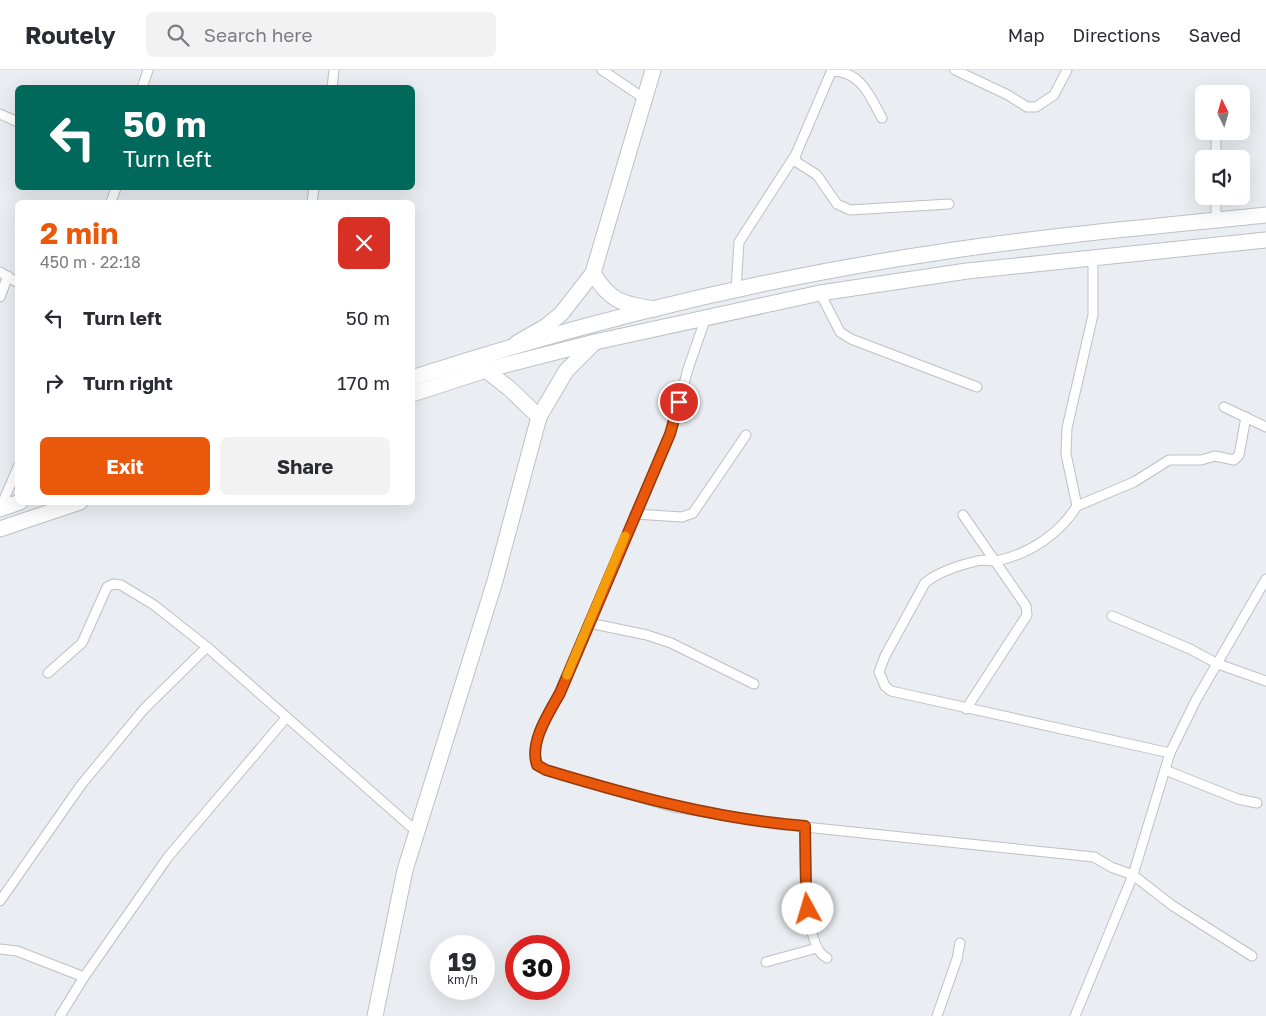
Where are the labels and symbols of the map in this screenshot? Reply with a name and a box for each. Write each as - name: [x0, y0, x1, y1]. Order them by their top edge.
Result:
- north arrow: [1195, 85, 1250, 140]
- pin: [658, 381, 700, 423]
- position arrow: [781, 882, 833, 934]
- speed limit sign: 30: [505, 935, 570, 1000]

